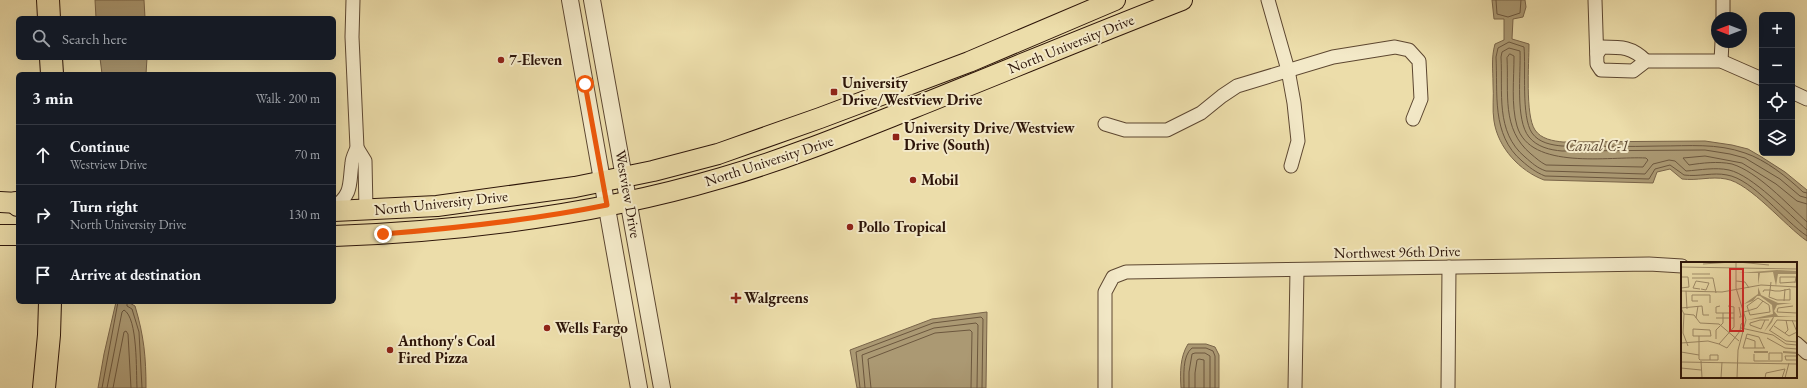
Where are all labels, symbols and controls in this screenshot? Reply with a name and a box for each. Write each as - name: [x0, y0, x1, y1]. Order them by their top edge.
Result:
- street label: North University Drive: [1005, 10, 1137, 78]
- north arrow: [1711, 12, 1747, 48]
- map controls: [1759, 12, 1795, 156]
- button: +: [1759, 12, 1795, 48]
- search box: [16, 16, 336, 60]
- icon: search: [30, 27, 52, 49]
- text: Search here: [62, 29, 127, 48]
- button: −: [1759, 48, 1795, 84]
- place label: 7-Eleven: [509, 50, 563, 69]
- marker: 7-Eleven: [496, 55, 506, 65]
- place label: University Drive/Westview Drive: [842, 73, 982, 109]
- route start: [576, 75, 594, 93]
- button: locate: [1759, 84, 1795, 120]
- text: 3 min: [32, 87, 73, 109]
- marker: University Drive/Westview Drive: [829, 87, 839, 97]
- text: Walk · 200 m: [256, 90, 320, 107]
- place label: University Drive/Westview Drive (South): [904, 118, 1076, 154]
- button: layers: [1759, 120, 1795, 156]
- street label: North University Drive: [702, 131, 836, 190]
- marker: University Drive/Westview Drive (South): [891, 132, 901, 142]
- water label: Canal C-1: [1565, 135, 1629, 156]
- text: Continue: [70, 137, 130, 156]
- icon: ahead: [32, 144, 54, 166]
- text: 70 m: [295, 146, 320, 163]
- street label: Westview Drive: [611, 148, 646, 240]
- text: Westview Drive: [70, 156, 147, 173]
- place label: Mobil: [921, 170, 959, 189]
- marker: Mobil: [908, 175, 918, 185]
- street label: North University Drive: [373, 186, 509, 219]
- text: Turn right: [70, 197, 138, 216]
- icon: right: [32, 204, 54, 226]
- text: 130 m: [289, 206, 320, 223]
- text: North University Drive: [70, 216, 186, 233]
- place label: Pollo Tropical: [858, 217, 947, 236]
- marker: Pollo Tropical: [845, 222, 855, 232]
- route end: [374, 225, 392, 243]
- street label: Northwest 96th Drive: [1334, 241, 1461, 262]
- inset map: [1681, 262, 1797, 378]
- icon: arrive: [32, 264, 54, 286]
- text: Arrive at destination: [70, 265, 201, 284]
- place label: Walgreens: [744, 288, 808, 307]
- marker: Walgreens: [731, 293, 741, 303]
- place label: Wells Fargo: [555, 318, 628, 337]
- marker: Wells Fargo: [542, 323, 552, 333]
- place label: Anthony's Coal Fired Pizza: [397, 331, 496, 367]
- marker: Anthony's Coal Fired Pizza: [385, 345, 395, 355]

